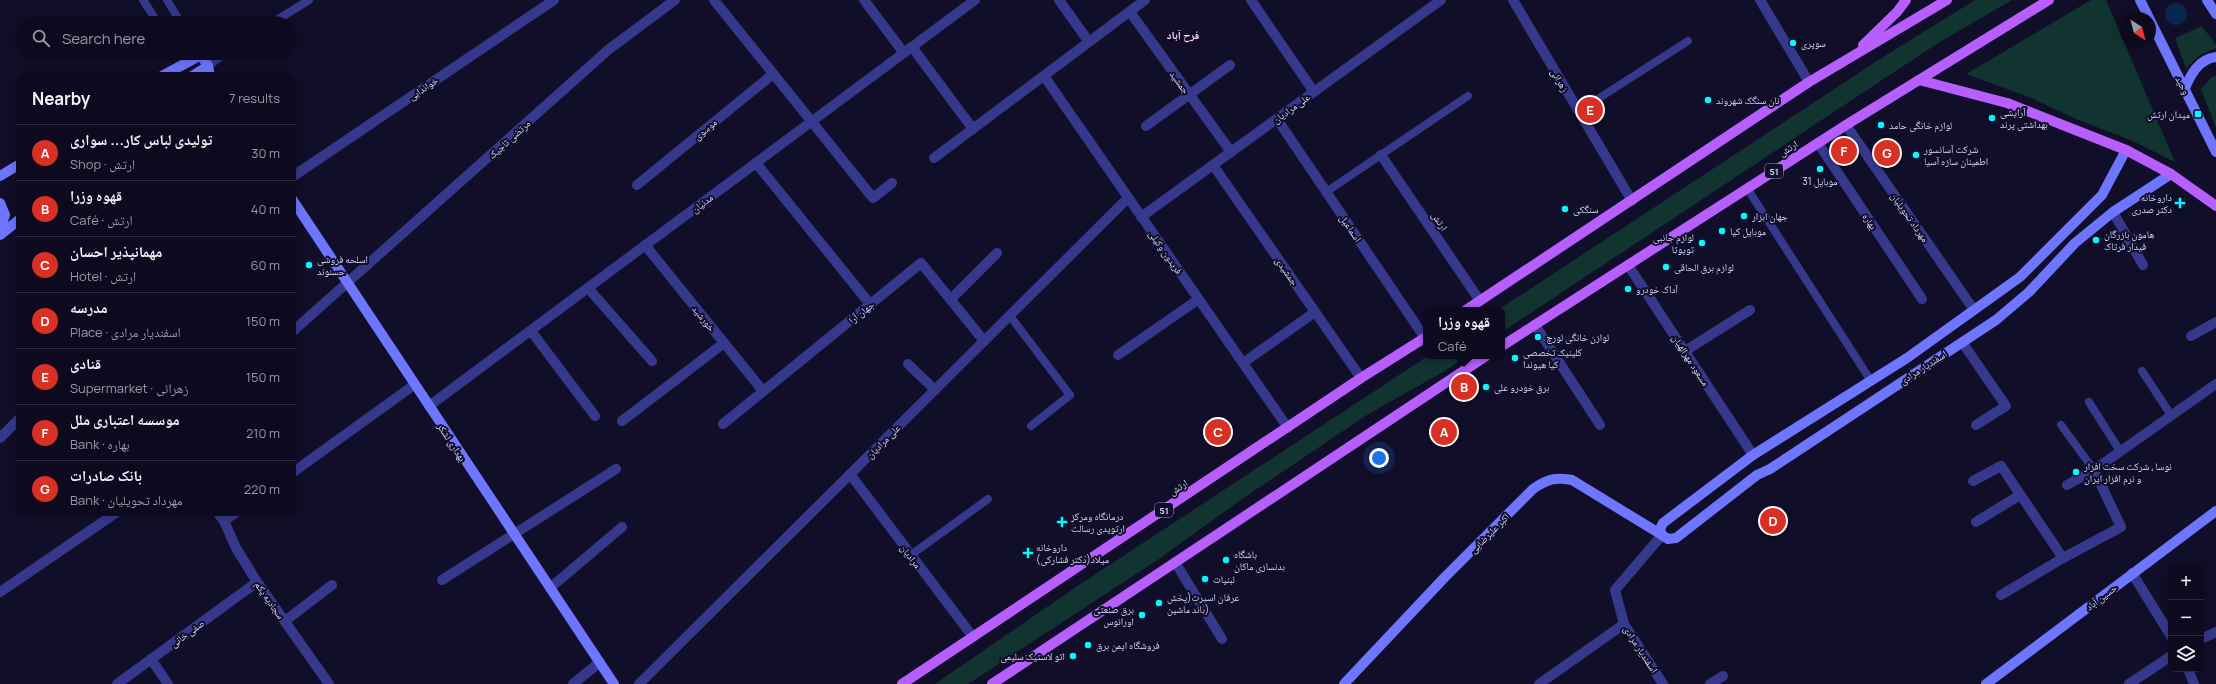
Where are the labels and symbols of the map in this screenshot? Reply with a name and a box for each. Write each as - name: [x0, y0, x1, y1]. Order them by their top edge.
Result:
- north arrow: [2120, 12, 2156, 48]
- district label: فرح آباد: [1167, 27, 1200, 43]
- place label: سوپری: [1801, 36, 1826, 50]
- marker: سوپری: [1788, 38, 1798, 48]
- street label: زهرائی: [1548, 66, 1572, 94]
- street label: جمشید: [1167, 68, 1194, 97]
- street label: خواندابی: [405, 73, 441, 103]
- street label: وحید: [2172, 73, 2194, 97]
- street label: علی مرادیان: [1269, 90, 1313, 126]
- place label: نان سنگک شهروند: [1716, 93, 1780, 107]
- pin: E: [1577, 95, 1603, 125]
- marker: نان سنگک شهروند: [1703, 95, 1713, 105]
- place label: آرایشی بهداشتی پرند: [2000, 105, 2048, 131]
- place label: میدان ارتش: [2147, 107, 2190, 121]
- marker: میدان ارتش: [2193, 109, 2203, 119]
- marker: آرایشی بهداشتی پرند: [1987, 113, 1997, 123]
- street label: موسوی: [690, 115, 720, 143]
- street label: مرتضی تاجیک: [485, 116, 533, 162]
- place label: لوازم خانگی حامد: [1889, 118, 1952, 133]
- marker: لوازم خانگی حامد: [1876, 120, 1886, 130]
- pin: F: [1831, 136, 1857, 166]
- street label: ارتش: [1776, 137, 1800, 159]
- pin: G: [1874, 138, 1900, 168]
- place label: شرکت آسانسور اطمینان سازه آسیا: [1923, 142, 1988, 168]
- marker: شرکت آسانسور اطمینان سازه آسیا: [1911, 150, 1921, 160]
- road number: 51: [1765, 164, 1783, 178]
- marker: موبایل 31: [1815, 164, 1825, 174]
- place label: موبایل 31: [1802, 174, 1838, 188]
- street label: مهرداد تحویلیان: [1888, 189, 1933, 245]
- street label: مدنیان: [688, 190, 716, 216]
- place label: داروخانه دکتر صدری: [2131, 190, 2172, 216]
- marker: داروخانه دکتر صدری: [2175, 198, 2185, 208]
- place label: سنگکی: [1573, 202, 1599, 216]
- marker: سنگکی: [1560, 204, 1570, 214]
- street label: ارتش: [1429, 209, 1451, 233]
- place label: جهان ابزار: [1751, 209, 1789, 223]
- street label: بهاره: [1859, 210, 1881, 232]
- marker: جهان ابزار: [1739, 211, 1749, 221]
- street label: اسماعیل: [1337, 212, 1365, 244]
- place label: موبایل کیا: [1730, 224, 1767, 238]
- marker: موبایل کیا: [1717, 226, 1727, 236]
- street label: فریدون وکیلی: [1146, 227, 1186, 277]
- place label: هامون بازرگان فیدار فرتاک: [2104, 227, 2154, 253]
- place label: لوازم جانبی تویوتا: [1653, 230, 1694, 256]
- marker: هامون بازرگان فیدار فرتاک: [2091, 235, 2101, 245]
- marker: لوازم جانبی تویوتا: [1697, 238, 1707, 248]
- place label: اسلحه فروشی حسنوند: [317, 252, 368, 278]
- street label: جمشیدی: [1272, 254, 1302, 288]
- marker: اسلحه فروشی حسنوند: [304, 260, 314, 270]
- place label: لوازم برق الحاقی: [1674, 260, 1734, 275]
- marker: لوازم برق الحاقی: [1661, 262, 1671, 272]
- place label: آداک خودرو: [1636, 282, 1678, 296]
- marker: آداک خودرو: [1623, 284, 1633, 294]
- street label: جهان آرا: [845, 297, 877, 327]
- street label: خورشید: [689, 302, 719, 334]
- place label: لوازن خانگی لورچ: [1546, 330, 1609, 344]
- street label: مسعود مهرالهیان: [1669, 331, 1713, 389]
- marker: لوازن خانگی لورچ: [1533, 332, 1543, 342]
- place label: کلینیک تخصصی کیا هیوندا: [1523, 345, 1582, 371]
- street label: اسفندیار مرادی: [1897, 347, 1949, 387]
- marker: کلینیک تخصصی کیا هیوندا: [1510, 353, 1520, 363]
- pin: B: [1451, 372, 1477, 402]
- place label: برق خودرو علی: [1494, 380, 1550, 394]
- marker: برق خودرو علی: [1481, 382, 1491, 392]
- pin: C: [1205, 417, 1231, 447]
- pin: A: [1431, 417, 1457, 447]
- street label: بهداری لشکر: [434, 419, 470, 464]
- street label: علی مرادیان: [863, 421, 903, 461]
- your location: [1369, 448, 1389, 468]
- place label: نوسا ، شرکت سخت افزار و نرم افزار ایران: [2083, 459, 2172, 486]
- marker: نوسا ، شرکت سخت افزار و نرم افزار ایران: [2071, 467, 2081, 477]
- street label: ارتش: [1166, 476, 1190, 498]
- road number: 51: [1155, 503, 1173, 517]
- pin: D: [1760, 506, 1786, 536]
- place label: درمانگاه ومرکز ارتوپدی رسالت: [1070, 509, 1125, 535]
- street label: اکبر علیرضایی: [1466, 510, 1512, 556]
- marker: درمانگاه ومرکز ارتوپدی رسالت: [1056, 516, 1068, 528]
- place label: داروخانه میلاد(دکتر فشارکی): [1036, 540, 1110, 566]
- street label: مرادیان: [897, 541, 925, 571]
- place label: باشگاه بدنسازی ماکان: [1234, 547, 1285, 573]
- marker: داروخانه میلاد(دکتر فشارکی): [1023, 548, 1033, 558]
- marker: باشگاه بدنسازی ماکان: [1221, 555, 1231, 565]
- place label: لبنیات: [1213, 572, 1235, 586]
- marker: لبنیات: [1200, 574, 1210, 584]
- street label: سجادیه یکم: [251, 578, 288, 623]
- street label: حسین آباد: [2082, 580, 2120, 613]
- place label: عرفان اسپرت(پخش باند ماشین): [1167, 590, 1240, 616]
- marker: عرفان اسپرت(پخش باند ماشین): [1154, 598, 1164, 608]
- place label: برق صنعتی اورانوس: [1093, 602, 1134, 628]
- marker: برق صنعتی اورانوس: [1137, 610, 1147, 620]
- street label: صفی خانی: [167, 616, 207, 650]
- street label: اسفندیار مرادی: [1621, 623, 1661, 675]
- place label: فروشگاه ایمن برق: [1096, 638, 1160, 652]
- marker: فروشگاه ایمن برق: [1083, 640, 1093, 650]
- place label: اتو لاستیک سلیمی: [1000, 649, 1065, 663]
- marker: اتو لاستیک سلیمی: [1068, 651, 1078, 661]

